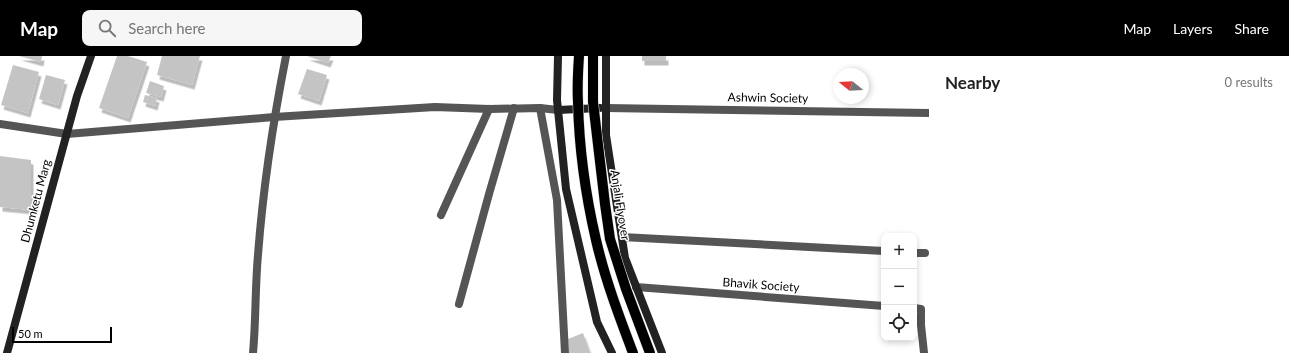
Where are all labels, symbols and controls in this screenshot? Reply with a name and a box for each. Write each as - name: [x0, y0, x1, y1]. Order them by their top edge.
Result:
- search box: [82, 10, 362, 46]
- text: Map: [20, 17, 58, 40]
- icon: search: [96, 17, 118, 39]
- text: Search here: [128, 19, 206, 37]
- text: Map: [1123, 20, 1151, 37]
- text: Layers: [1173, 20, 1213, 37]
- text: Share: [1235, 20, 1269, 37]
- north arrow: [833, 68, 869, 104]
- text: Nearby: [945, 72, 1000, 93]
- text: 0 results: [1225, 74, 1273, 90]
- street label: Ashwin Society: [728, 89, 809, 106]
- street label: Dhumketu Marg: [17, 158, 54, 244]
- street label: Anjali Flyover: [608, 169, 634, 242]
- map controls: [881, 233, 917, 341]
- button: +: [881, 233, 917, 269]
- button: −: [881, 269, 917, 305]
- street label: Bhavik Society: [722, 274, 801, 295]
- button: locate: [881, 305, 917, 341]
- scale bar: [12, 325, 112, 344]
- text: 50 m: [18, 327, 43, 340]

